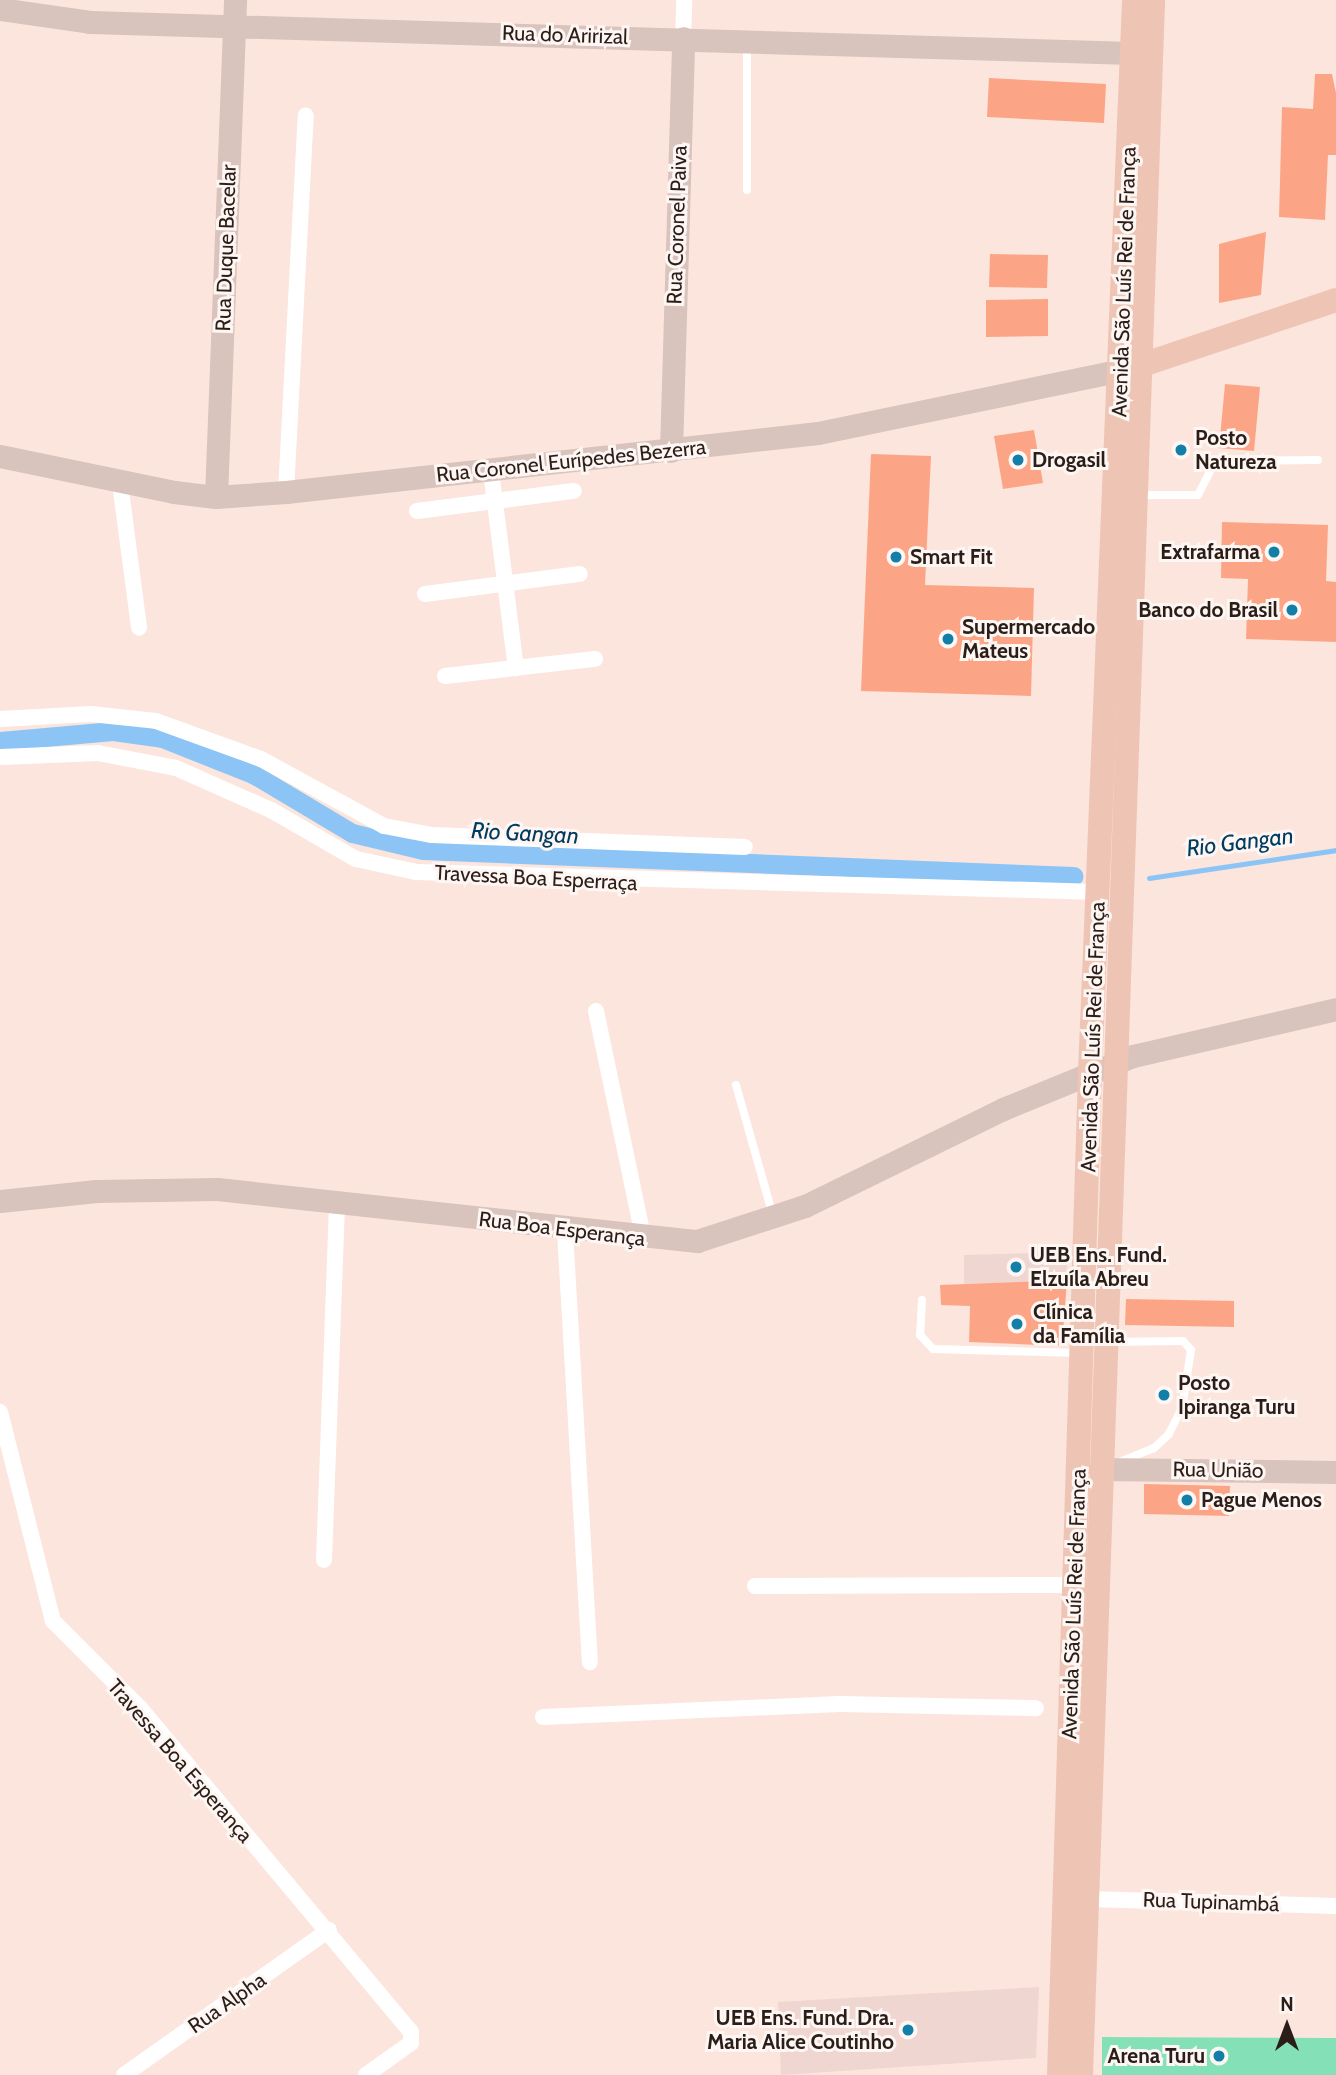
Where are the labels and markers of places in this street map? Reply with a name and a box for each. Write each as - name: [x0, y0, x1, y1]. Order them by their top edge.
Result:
- place label: Posto Natureza: [1195, 425, 1277, 475]
- marker: Posto Natureza: [1173, 442, 1189, 458]
- place label: Drogasil: [1032, 447, 1106, 473]
- marker: Drogasil: [1010, 452, 1026, 468]
- place label: Extrafarma: [1160, 539, 1260, 565]
- place label: Smart Fit: [910, 544, 993, 570]
- marker: Extrafarma: [1266, 544, 1282, 560]
- marker: Smart Fit: [888, 549, 904, 565]
- place label: Banco do Brasil: [1138, 597, 1278, 623]
- marker: Banco do Brasil: [1284, 602, 1300, 618]
- place label: Supermercado Mateus: [962, 614, 1095, 664]
- marker: Supermercado Mateus: [940, 631, 956, 647]
- place label: UEB Ens. Fund. Elzuíla Abreu: [1030, 1242, 1167, 1292]
- marker: UEB Ens. Fund. Elzuíla Abreu: [1008, 1259, 1024, 1275]
- place label: Clínica da Família: [1033, 1299, 1125, 1349]
- marker: Clínica da Família: [1007, 1314, 1027, 1334]
- place label: Posto Ipiranga Turu: [1178, 1370, 1295, 1420]
- marker: Posto Ipiranga Turu: [1156, 1387, 1172, 1403]
- place label: Pague Menos: [1201, 1487, 1322, 1513]
- marker: Pague Menos: [1179, 1492, 1195, 1508]
- place label: UEB Ens. Fund. Dra. Maria Alice Coutinho: [707, 2005, 894, 2055]
- marker: UEB Ens. Fund. Dra. Maria Alice Coutinho: [900, 2022, 916, 2038]
- place label: Arena Turu: [1107, 2043, 1205, 2069]
- marker: Arena Turu: [1211, 2048, 1227, 2064]

